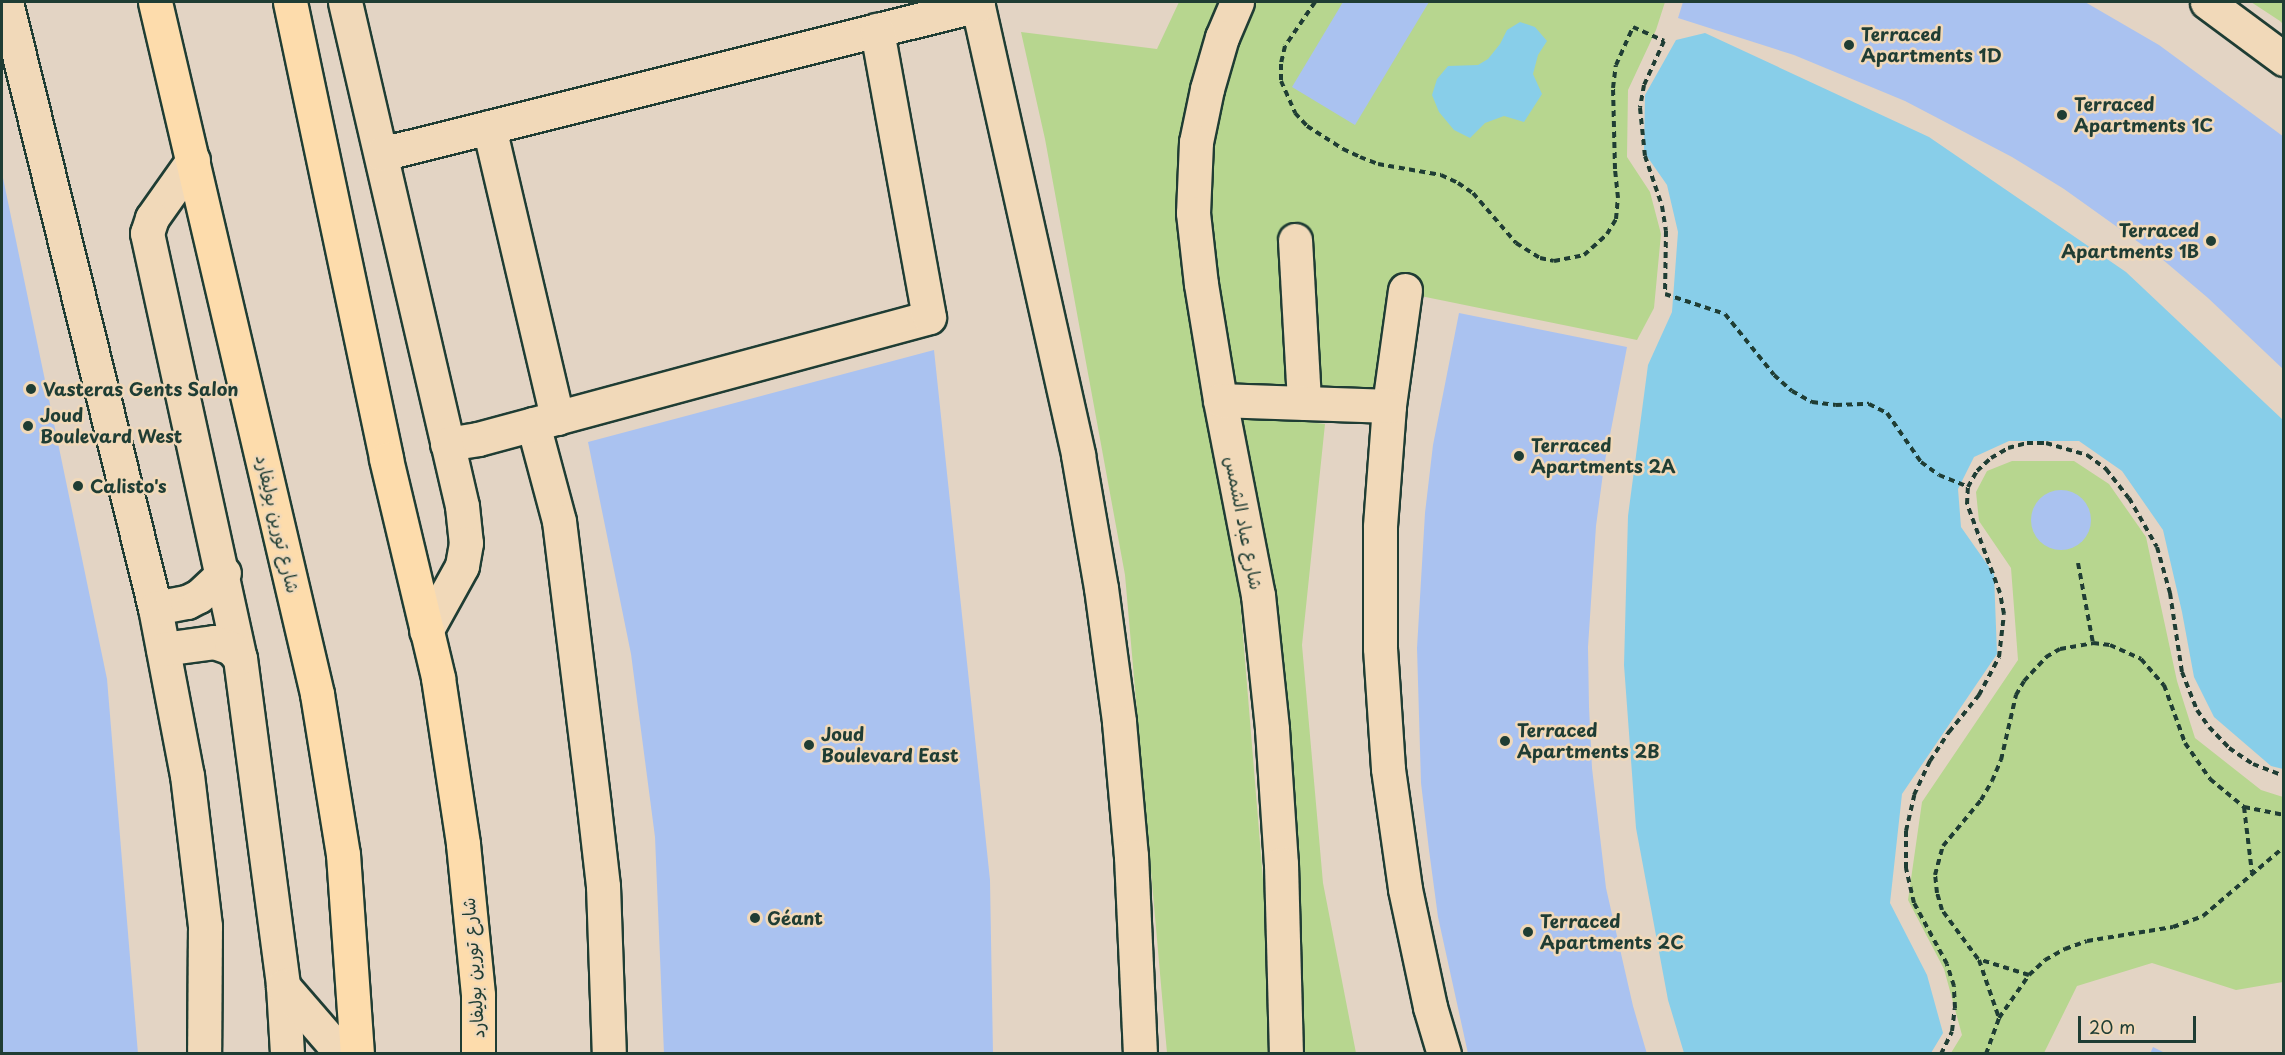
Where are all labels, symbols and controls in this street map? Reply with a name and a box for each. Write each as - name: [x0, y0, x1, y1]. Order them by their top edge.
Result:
- place label: Terraced Apartments 1D: [1861, 24, 2002, 66]
- marker: Terraced Apartments 1D: [1842, 38, 1856, 52]
- place label: Terraced Apartments 1C: [2074, 94, 2214, 136]
- marker: Terraced Apartments 1C: [2055, 108, 2069, 122]
- place label: Terraced Apartments 1B: [2061, 220, 2199, 262]
- marker: Terraced Apartments 1B: [2204, 234, 2218, 248]
- place label: Vasteras Gents Salon: [43, 378, 239, 400]
- marker: Vasteras Gents Salon: [24, 382, 38, 396]
- place label: Joud Boulevard West: [40, 405, 183, 448]
- marker: Joud Boulevard West: [21, 419, 35, 433]
- place label: Terraced Apartments 2A: [1531, 435, 1675, 478]
- marker: Terraced Apartments 2A: [1512, 449, 1526, 463]
- street label: شارع تورين بوليفارد: [252, 453, 304, 595]
- street label: شارع عباد الشمس: [1220, 454, 1268, 592]
- place label: Calisto's: [90, 475, 167, 497]
- marker: Calisto's: [71, 479, 85, 493]
- place label: Terraced Apartments 2B: [1517, 720, 1659, 762]
- place label: Joud Boulevard East: [821, 724, 959, 766]
- marker: Terraced Apartments 2B: [1498, 734, 1512, 748]
- marker: Joud Boulevard East: [802, 738, 816, 752]
- street label: شارع تورين بوليفارد: [457, 897, 489, 1039]
- place label: Géant: [767, 907, 823, 929]
- marker: Géant: [748, 911, 762, 925]
- place label: Terraced Apartments 2C: [1540, 911, 1684, 954]
- marker: Terraced Apartments 2C: [1521, 925, 1535, 939]
- scale bar: [2081, 1004, 2200, 1042]
- text: 20 m: [2089, 1013, 2135, 1040]

